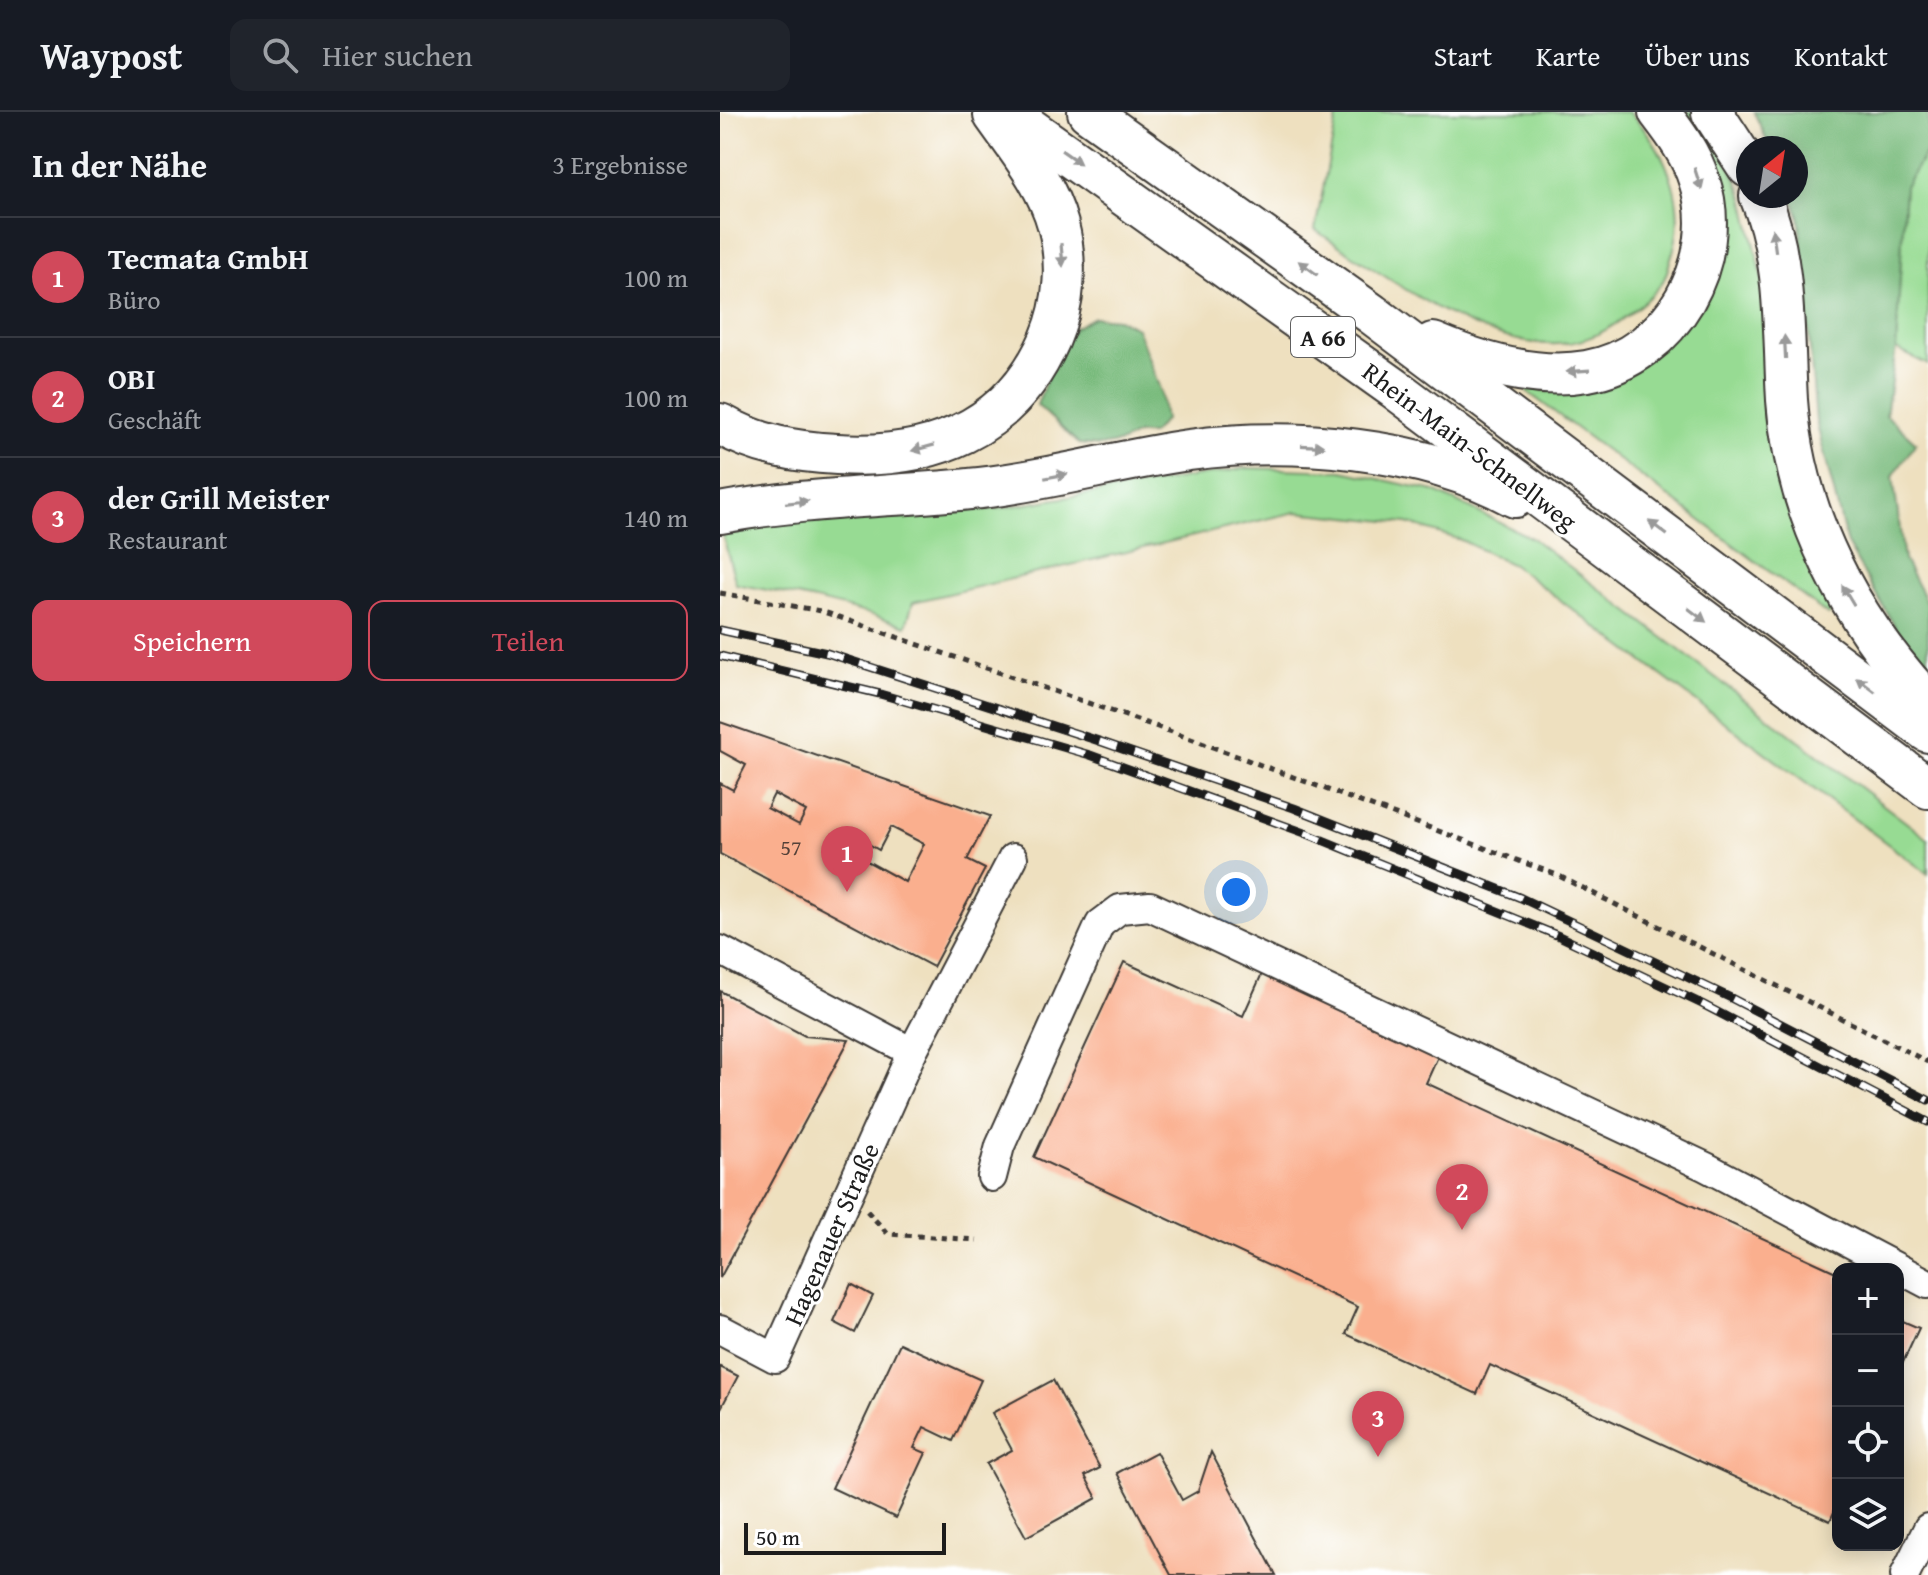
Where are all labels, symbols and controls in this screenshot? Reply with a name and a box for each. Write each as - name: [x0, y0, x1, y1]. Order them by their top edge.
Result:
- search box: [230, 19, 790, 91]
- text: Waypost: [40, 27, 182, 83]
- icon: search: [258, 33, 302, 77]
- text: Hier suchen: [322, 33, 472, 77]
- text: Start: [1434, 35, 1492, 76]
- text: Karte: [1536, 35, 1600, 76]
- text: Über uns: [1644, 35, 1750, 76]
- text: Kontakt: [1794, 35, 1888, 76]
- north arrow: [1736, 136, 1808, 208]
- text: In der Nähe: [32, 140, 207, 189]
- text: 3 Ergebnisse: [553, 145, 688, 184]
- one-way arrow: [1060, 149, 1081, 164]
- one-way arrow: [1692, 167, 1704, 191]
- one-way arrow: [1767, 228, 1780, 253]
- text: Tecmata GmbH: [108, 236, 309, 280]
- one-way arrow: [1056, 243, 1069, 268]
- text: 1: [51, 258, 65, 297]
- text: 100 m: [623, 258, 688, 297]
- one-way arrow: [1298, 261, 1319, 276]
- text: Büro: [108, 280, 160, 319]
- road number: A 66: [1291, 317, 1355, 357]
- one-way arrow: [1778, 334, 1791, 359]
- street label: Rhein-Main-Schnellweg: [1354, 352, 1586, 540]
- text: OBI: [108, 356, 156, 400]
- one-way arrow: [1565, 365, 1590, 378]
- text: 2: [51, 378, 65, 417]
- text: 100 m: [623, 378, 688, 417]
- text: Geschäft: [108, 400, 201, 439]
- one-way arrow: [1301, 440, 1326, 453]
- one-way arrow: [911, 443, 936, 455]
- one-way arrow: [1043, 469, 1068, 482]
- text: der Grill Meister: [108, 476, 329, 520]
- one-way arrow: [785, 496, 810, 509]
- text: 3: [51, 498, 65, 537]
- text: 140 m: [623, 498, 688, 537]
- text: Restaurant: [108, 520, 228, 559]
- one-way arrow: [1648, 521, 1668, 537]
- one-way arrow: [1842, 584, 1856, 606]
- button: Speichern: [32, 600, 352, 681]
- button: Teilen: [368, 600, 688, 681]
- one-way arrow: [1687, 607, 1707, 623]
- one-way arrow: [1856, 677, 1876, 693]
- pin: 1: [821, 826, 873, 892]
- house number: 57: [780, 831, 802, 863]
- your location: [1216, 872, 1256, 912]
- street label: Hagenauer Straße: [773, 1136, 889, 1332]
- pin: 2: [1436, 1164, 1488, 1230]
- map controls: [1832, 1263, 1904, 1551]
- button: +: [1832, 1263, 1904, 1335]
- button: −: [1832, 1335, 1904, 1407]
- pin: 3: [1352, 1391, 1404, 1457]
- button: locate: [1832, 1407, 1904, 1479]
- button: layers: [1832, 1479, 1904, 1551]
- scale bar: [744, 1519, 946, 1555]
- text: 50 m: [756, 1521, 800, 1553]

